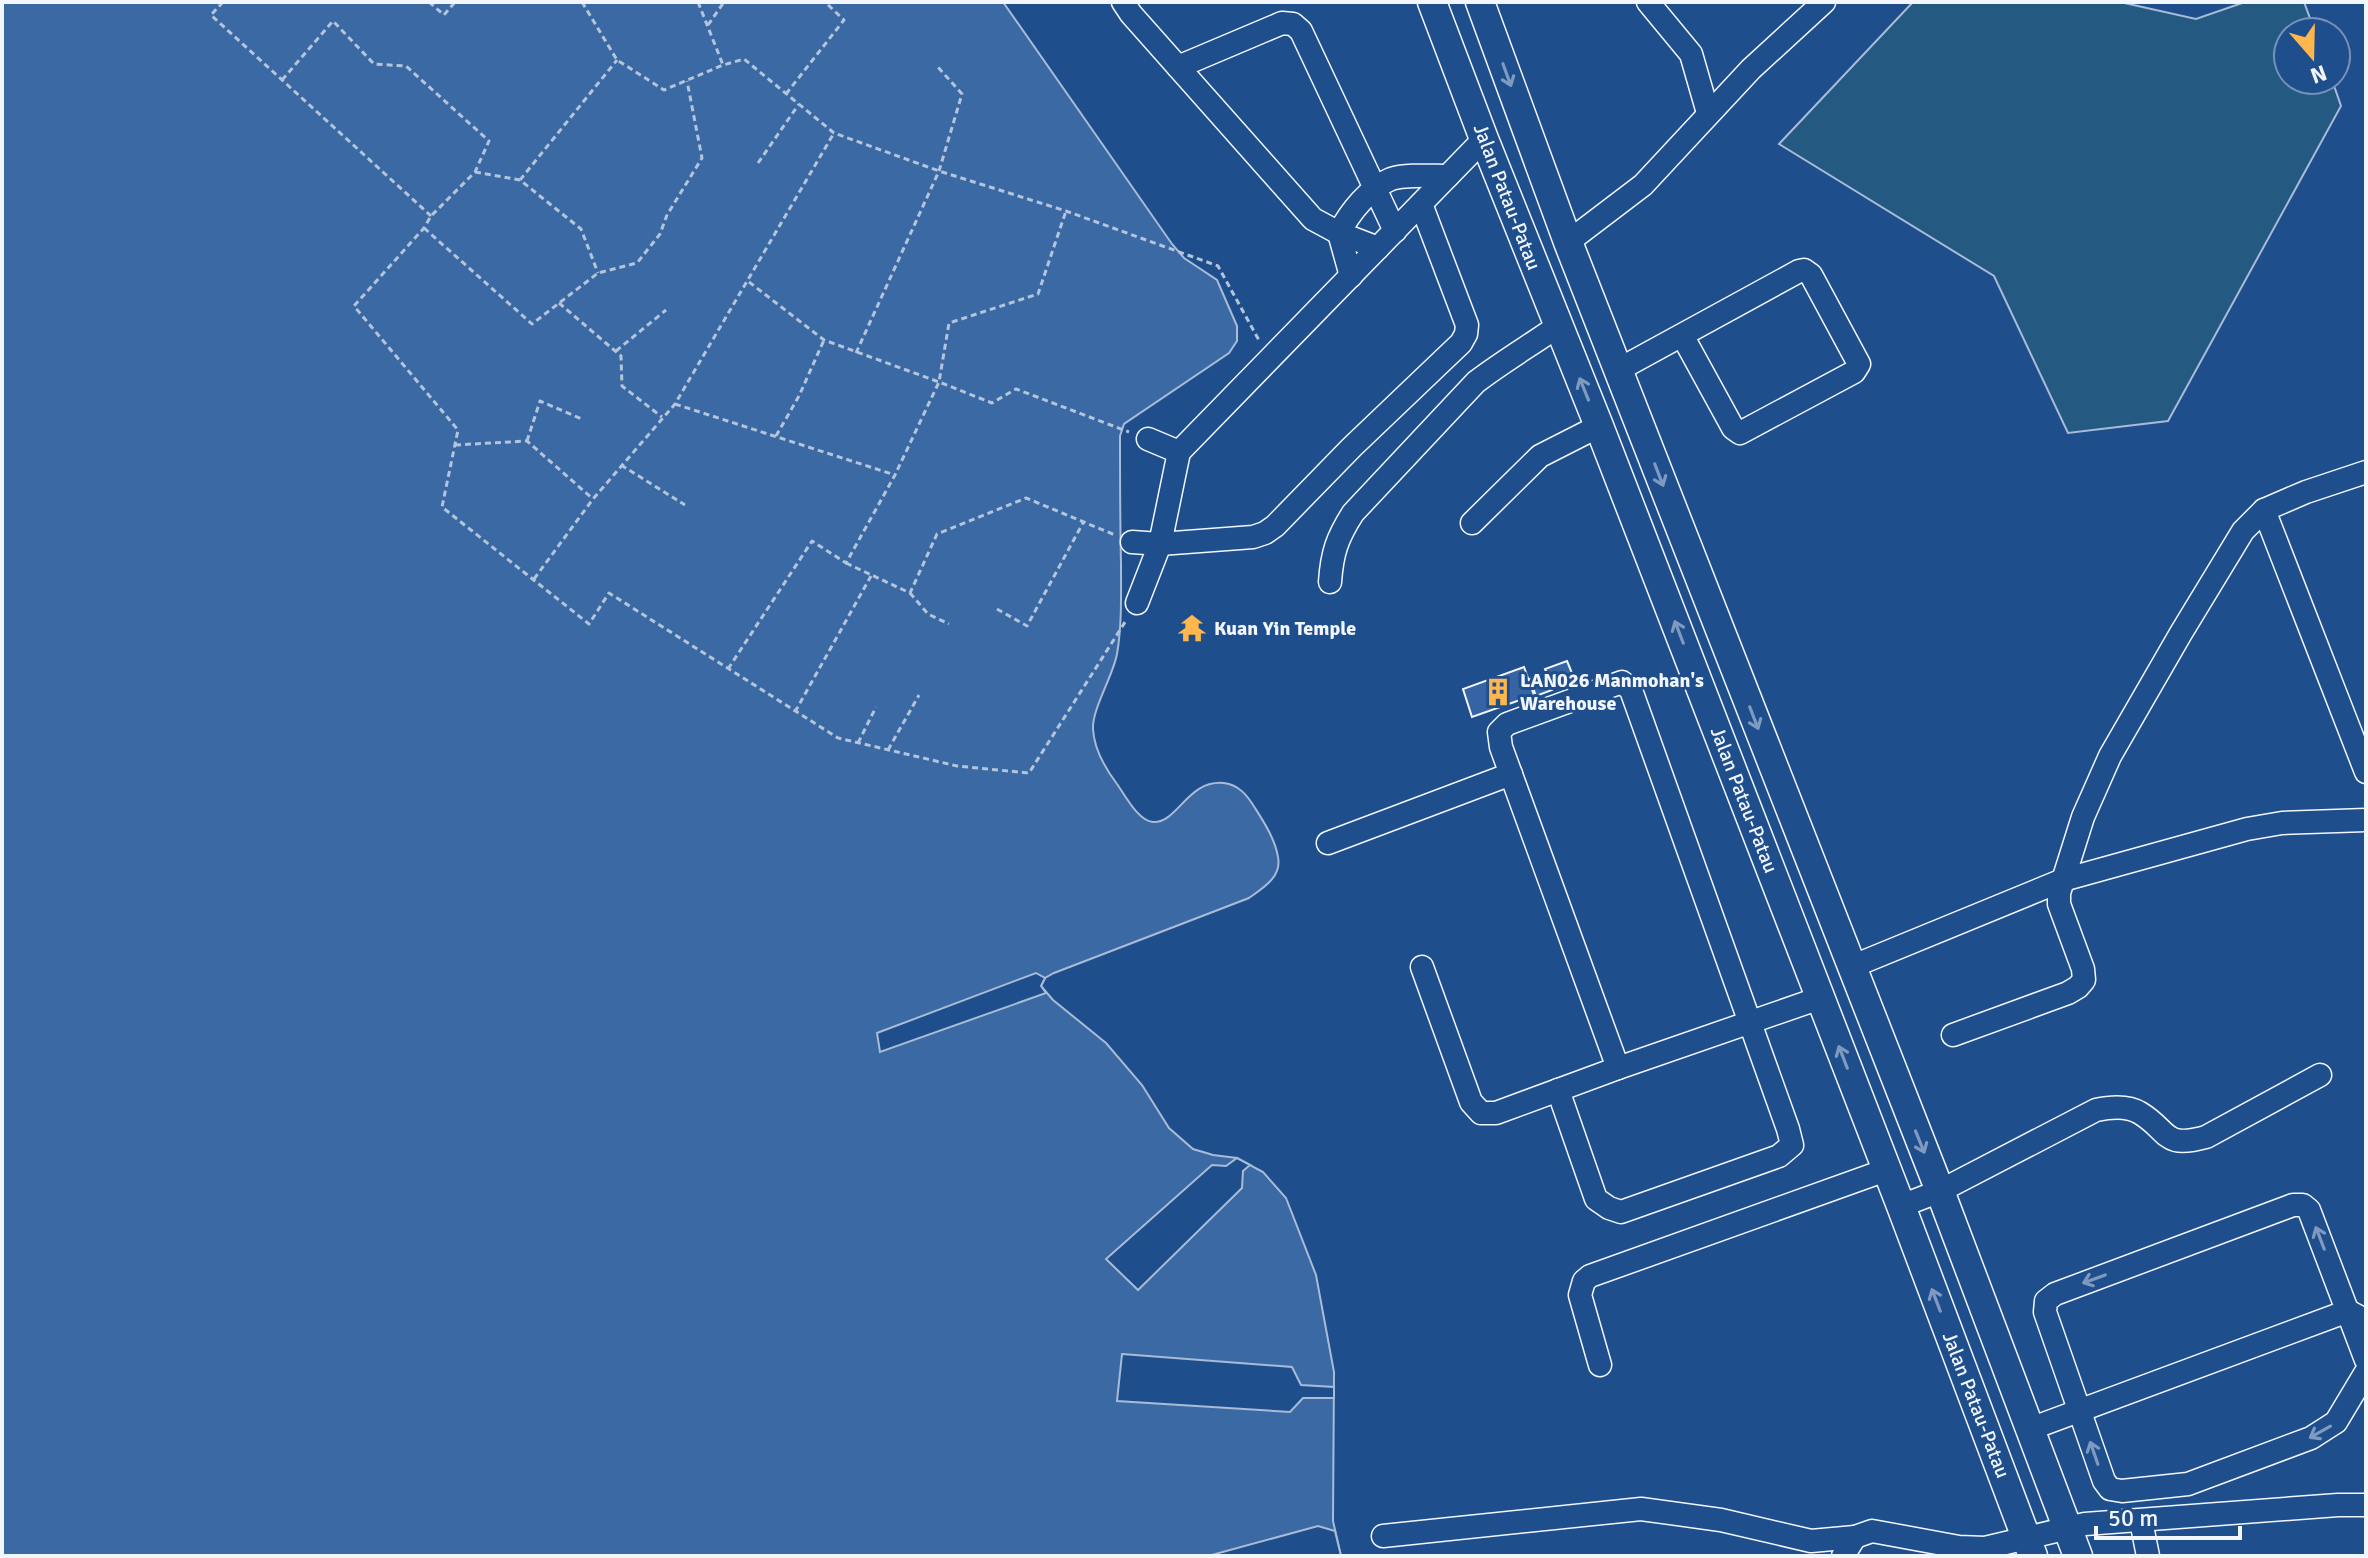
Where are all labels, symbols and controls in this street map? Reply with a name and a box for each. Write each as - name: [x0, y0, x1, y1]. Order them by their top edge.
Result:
- north arrow: [2272, 16, 2352, 96]
- text: N: [2307, 59, 2330, 90]
- one-way arrow: [1501, 62, 1515, 87]
- street label: Jalan Patau-Patau: [1468, 120, 1546, 274]
- one-way arrow: [1576, 378, 1590, 402]
- one-way arrow: [1653, 462, 1667, 487]
- temple icon: Kuan Yin Temple: [1177, 613, 1207, 643]
- place label: Kuan Yin Temple: [1214, 616, 1356, 641]
- one-way arrow: [1671, 620, 1685, 645]
- place label: LAN026 Manmohan's Warehouse: [1520, 668, 1704, 716]
- building icon: LAN026 Manmohan's Warehouse: [1483, 677, 1513, 707]
- one-way arrow: [1748, 705, 1762, 729]
- street label: Jalan Patau-Patau: [1705, 723, 1783, 877]
- one-way arrow: [1835, 1045, 1849, 1070]
- one-way arrow: [1914, 1129, 1929, 1154]
- one-way arrow: [2312, 1226, 2326, 1251]
- one-way arrow: [2082, 1273, 2107, 1287]
- one-way arrow: [1928, 1288, 1942, 1313]
- street label: Jalan Patau-Patau: [1937, 1328, 2015, 1482]
- one-way arrow: [2309, 1424, 2332, 1440]
- one-way arrow: [2086, 1441, 2100, 1466]
- scale bar: [2096, 1490, 2240, 1540]
- text: 50 m: [2108, 1503, 2158, 1533]

